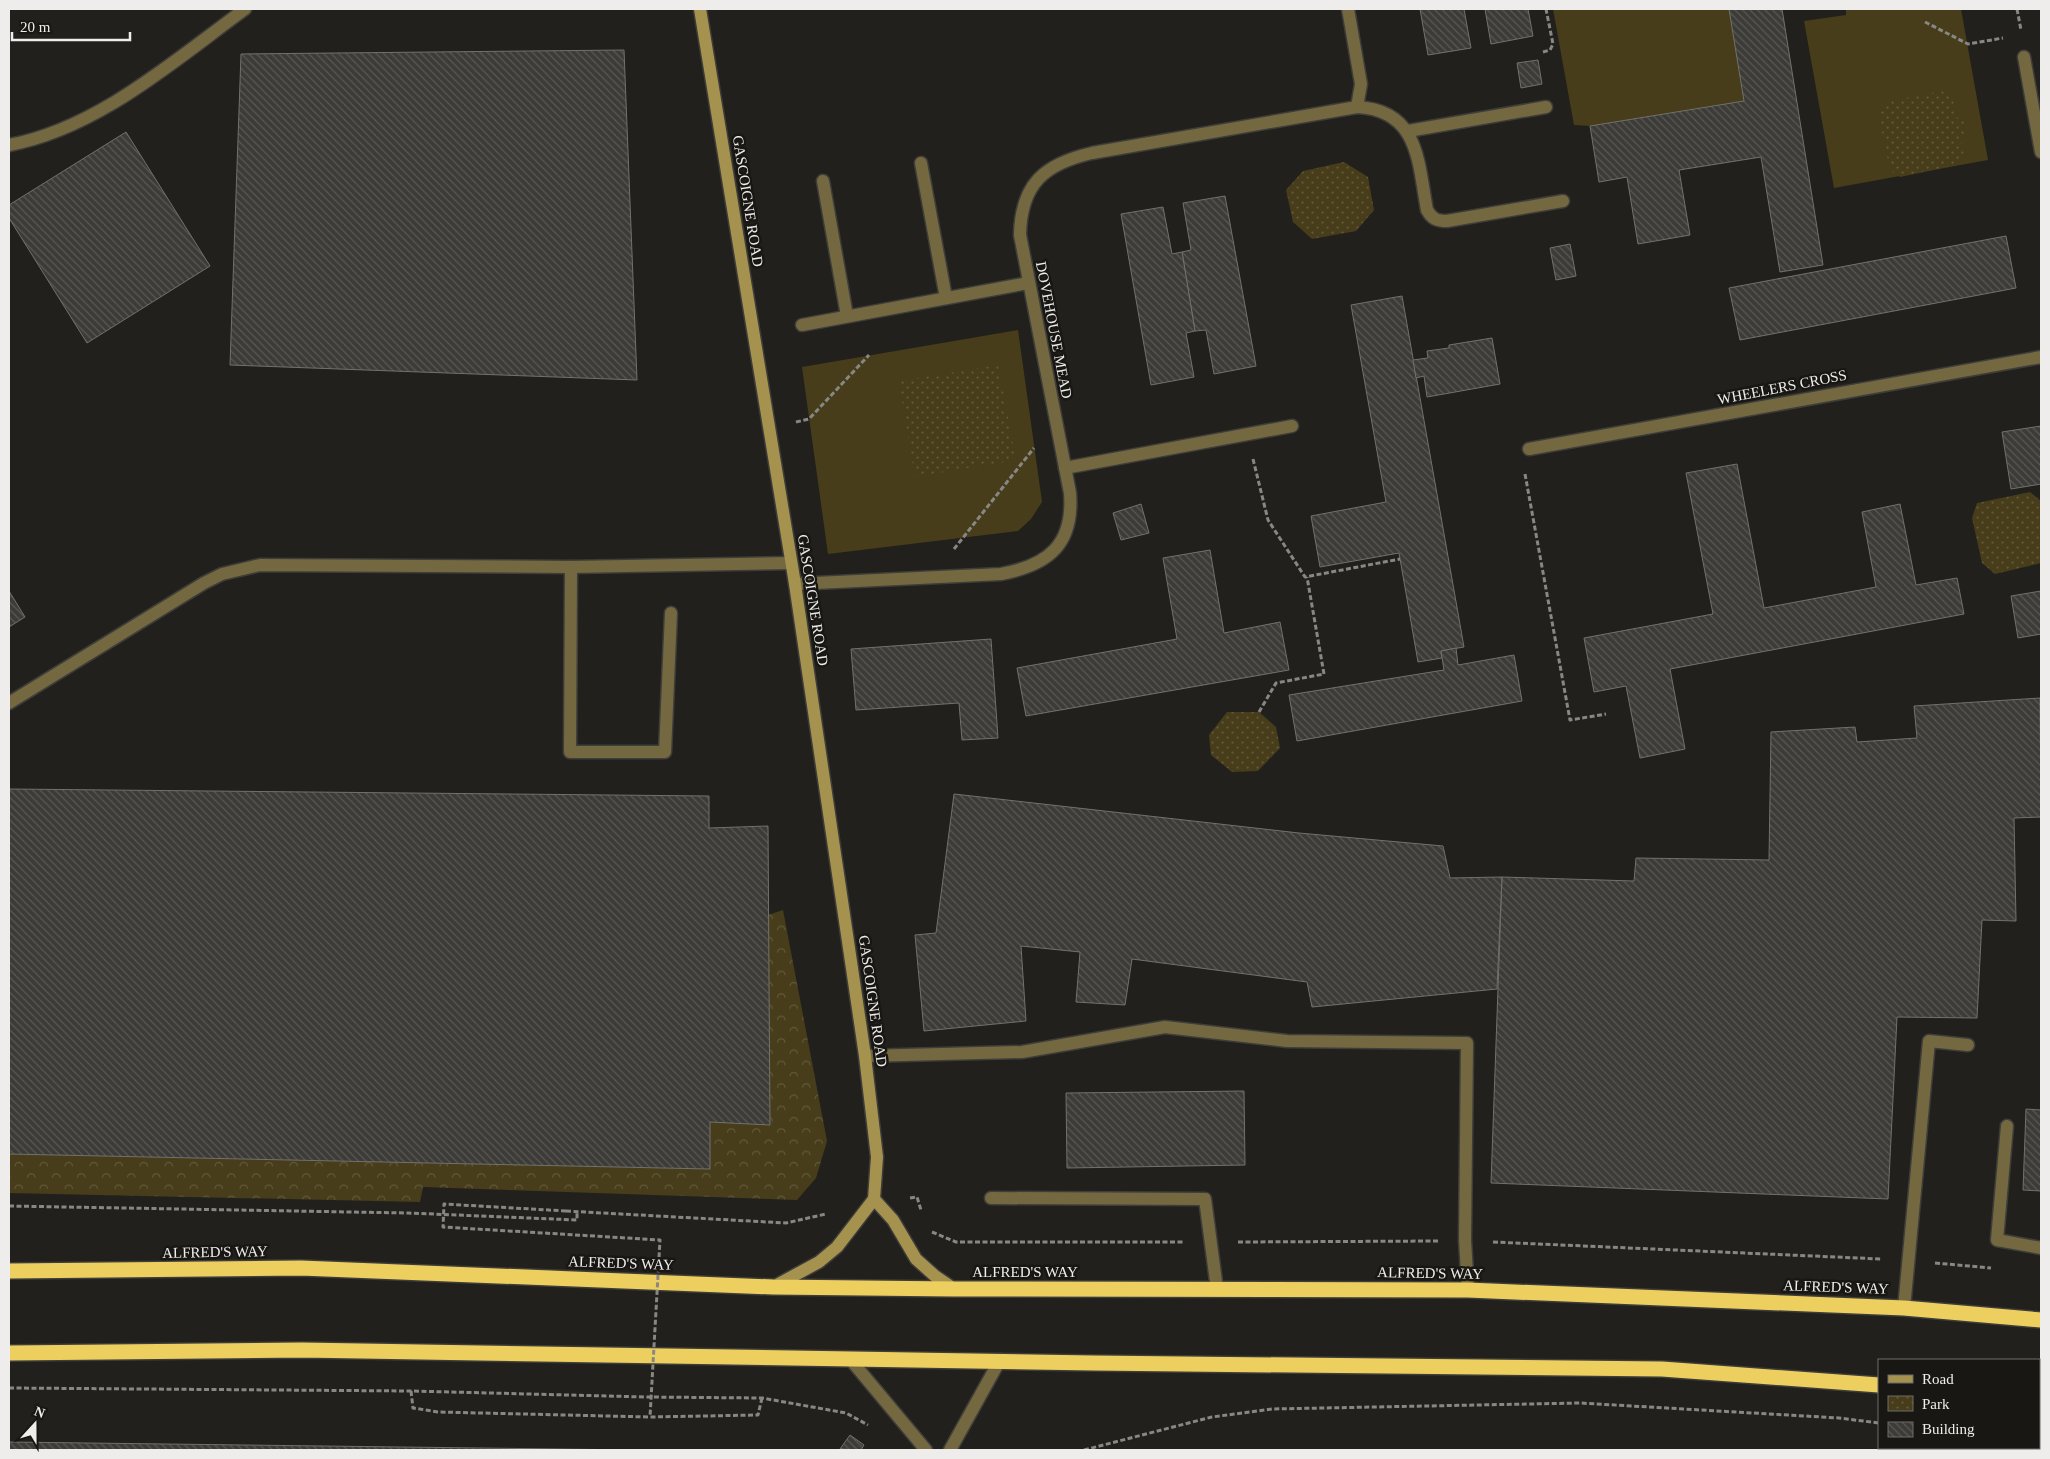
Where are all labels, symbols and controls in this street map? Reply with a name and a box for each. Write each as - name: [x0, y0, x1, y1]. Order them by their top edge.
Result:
- scale bar: [12, 10, 130, 42]
- text: 20 m: [20, 19, 51, 35]
- street label: GASCOIGNE ROAD: [730, 134, 766, 268]
- street label: DOVEHOUSE MEAD: [1033, 260, 1075, 400]
- street label: WHEELERS CROSS: [1716, 367, 1848, 407]
- street label: GASCOIGNE ROAD: [795, 533, 831, 667]
- street label: GASCOIGNE ROAD: [856, 934, 890, 1068]
- street label: ALFRED'S WAY: [162, 1243, 268, 1261]
- street label: ALFRED'S WAY: [568, 1253, 674, 1273]
- street label: ALFRED'S WAY: [972, 1264, 1078, 1280]
- street label: ALFRED'S WAY: [1377, 1264, 1483, 1282]
- street label: ALFRED'S WAY: [1783, 1277, 1889, 1297]
- legend: [1878, 1359, 2040, 1449]
- text: Road: [1922, 1371, 1954, 1387]
- text: Park: [1922, 1396, 1950, 1412]
- north arrow: [10, 1399, 60, 1449]
- text: N: [32, 1404, 47, 1421]
- text: Building: [1922, 1421, 1975, 1437]

